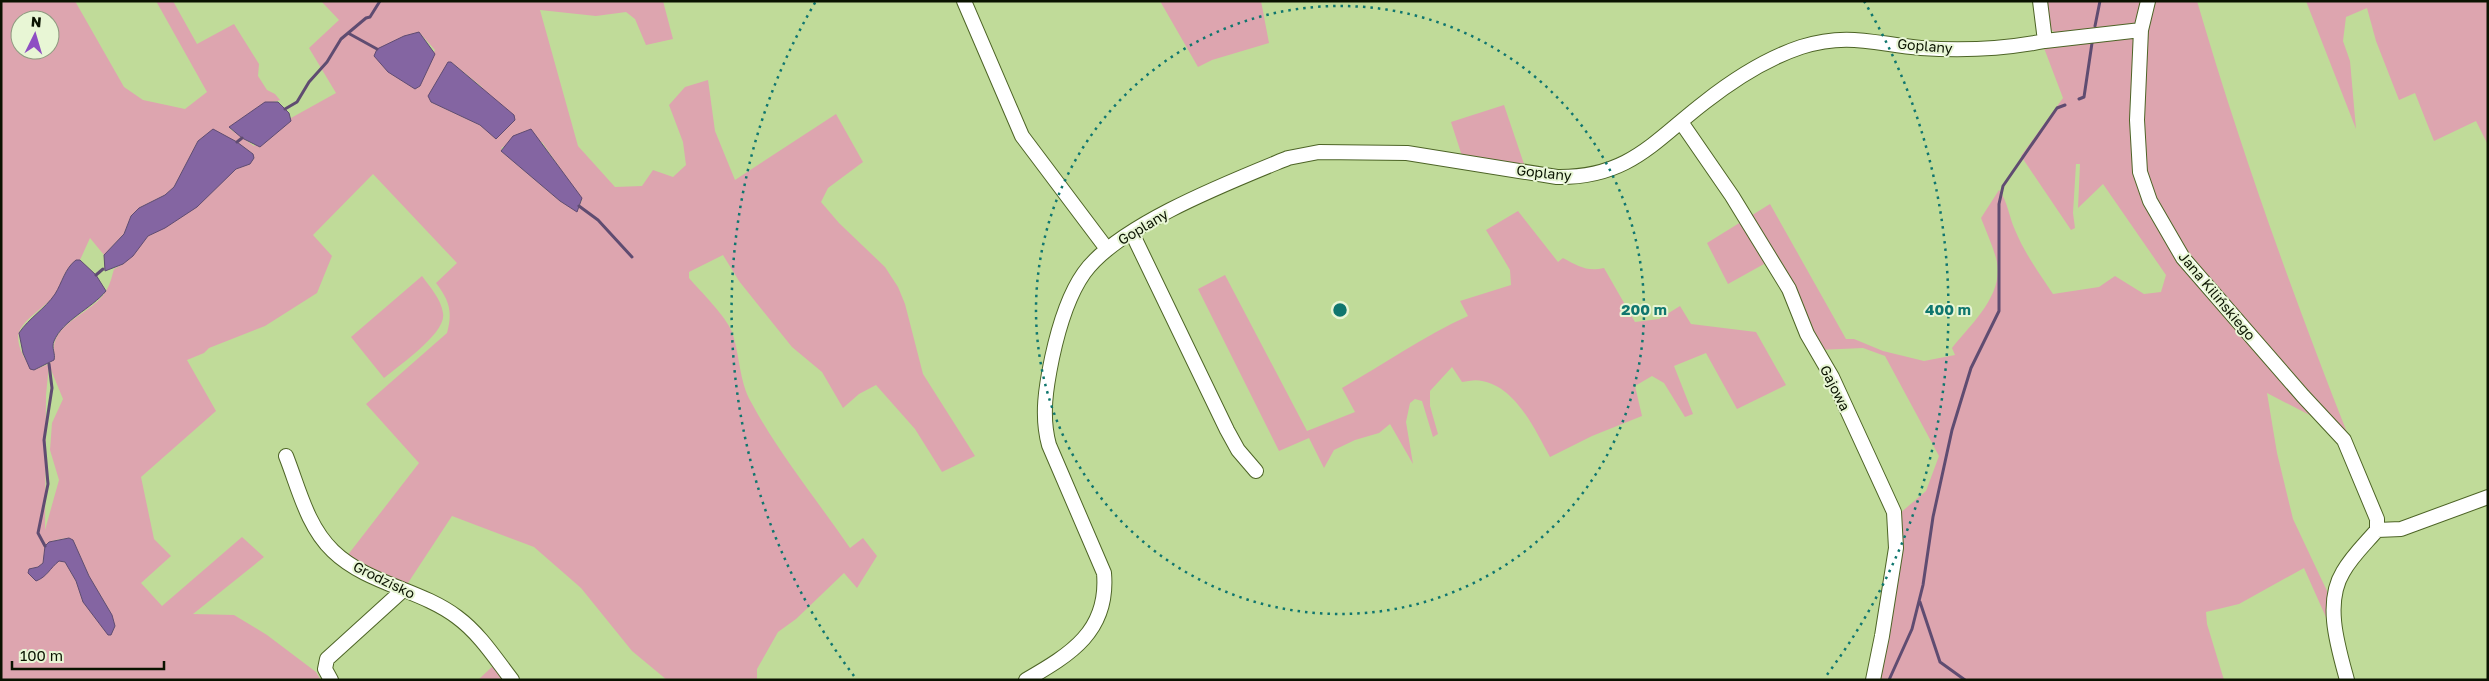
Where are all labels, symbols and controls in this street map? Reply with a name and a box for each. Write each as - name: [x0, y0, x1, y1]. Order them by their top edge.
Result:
- north arrow: [10, 10, 60, 60]
- text: N: [30, 13, 42, 30]
- street label: Goplany: [1897, 35, 1954, 56]
- street label: Goplany: [1516, 161, 1573, 184]
- street label: Goplany: [1115, 205, 1171, 248]
- street label: Jana Kilińskiego: [2175, 248, 2259, 343]
- text: 200 m: [1621, 300, 1667, 318]
- text: 400 m: [1925, 300, 1971, 318]
- centre of rings: [1331, 301, 1349, 319]
- street label: Gajowa: [1817, 362, 1854, 413]
- street label: Grodzisko: [351, 557, 418, 602]
- scale bar: [12, 638, 165, 670]
- text: 100 m: [20, 646, 63, 664]

